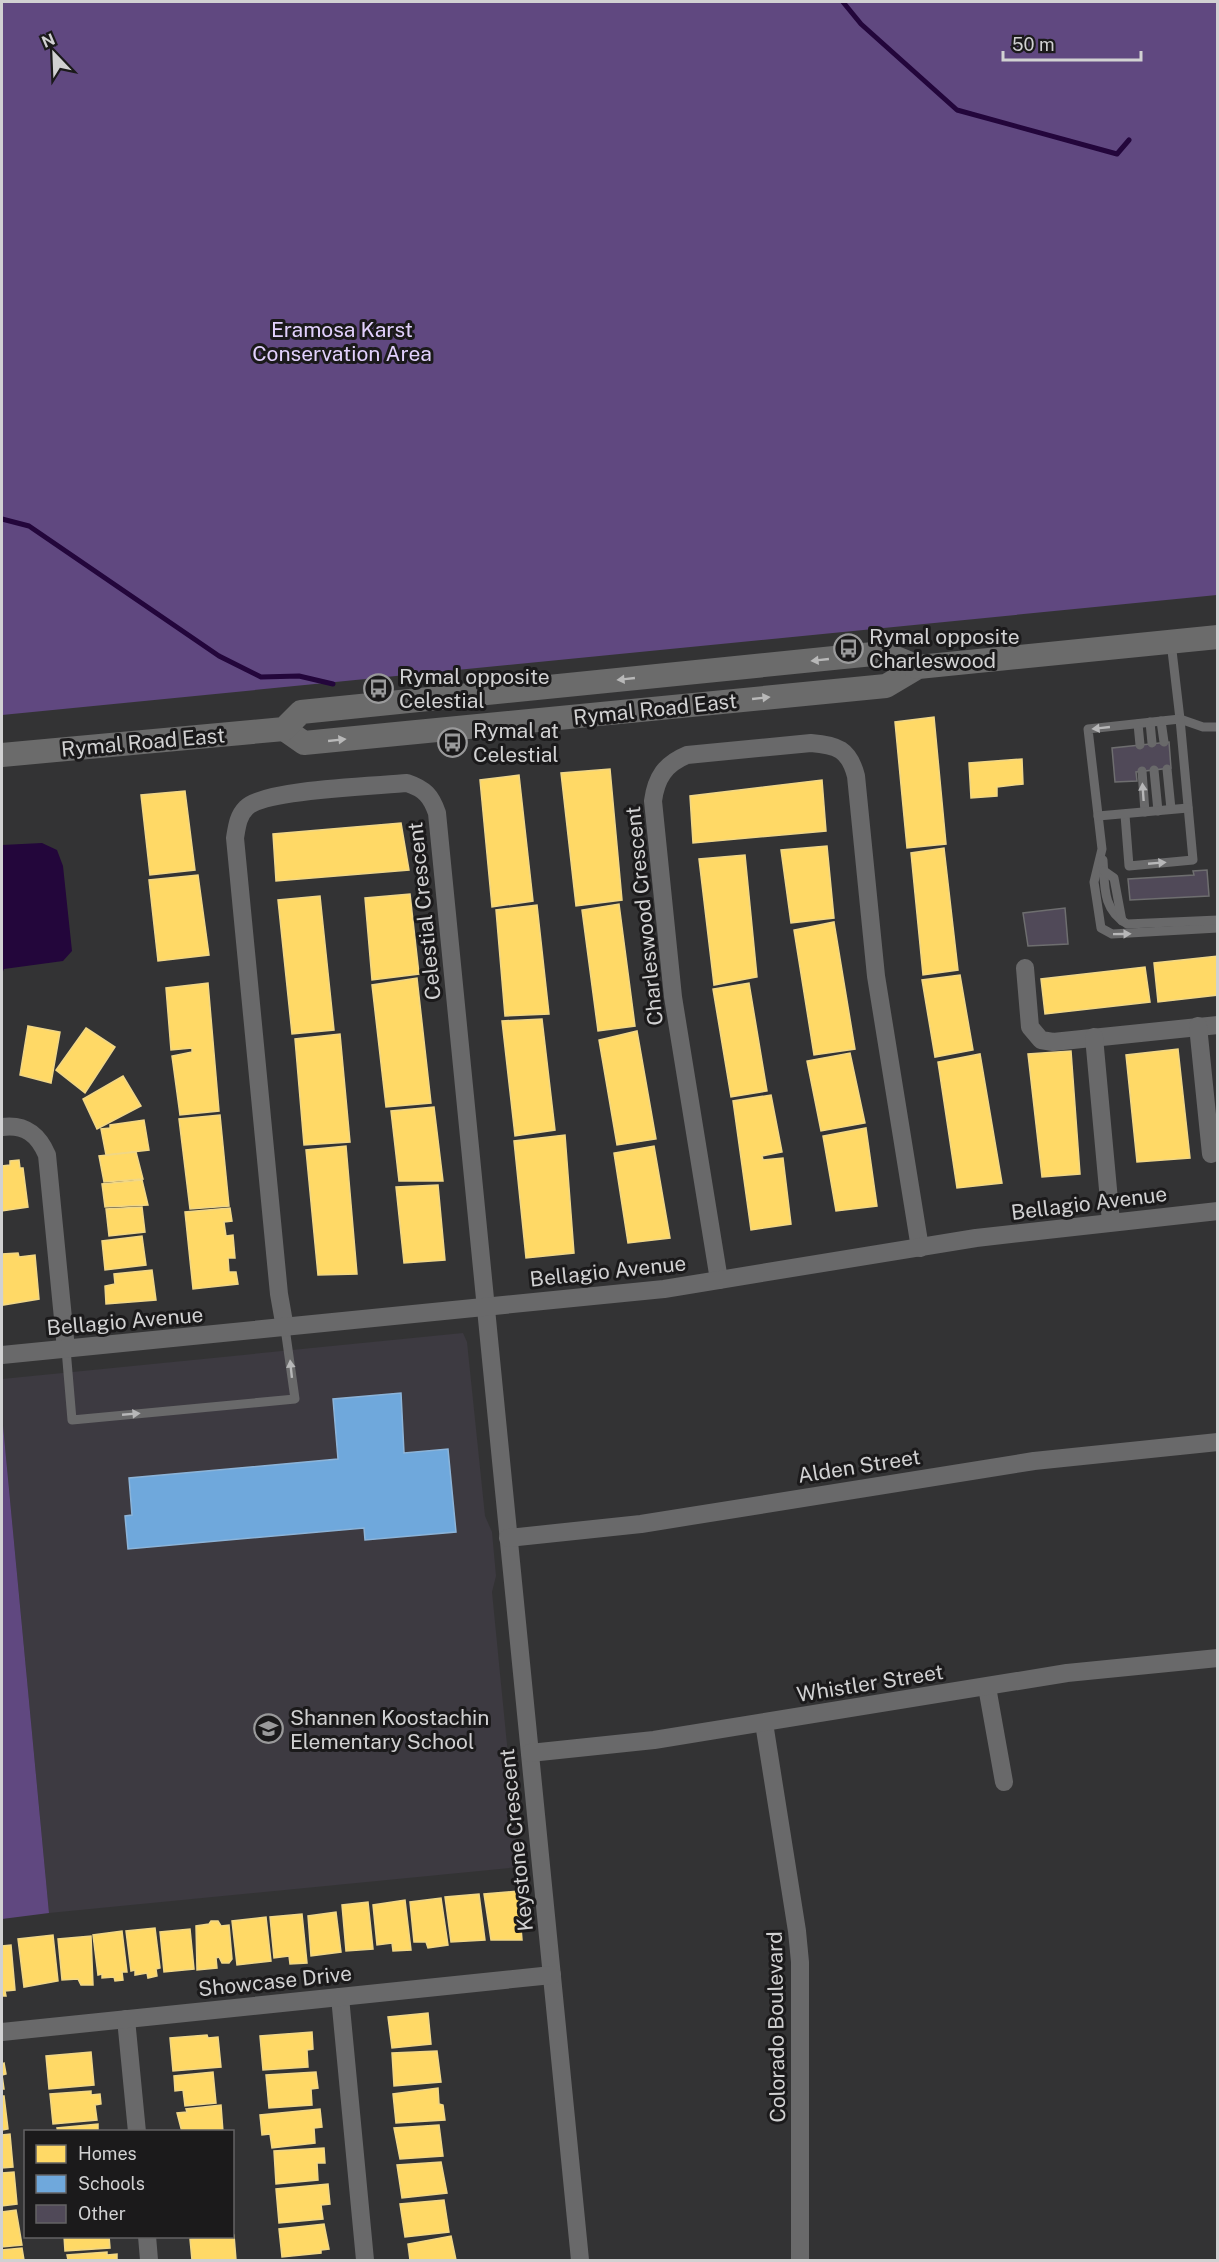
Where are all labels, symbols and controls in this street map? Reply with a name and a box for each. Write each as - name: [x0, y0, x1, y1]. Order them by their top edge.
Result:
- north arrow: [24, 24, 84, 84]
- scale bar: [1003, 24, 1141, 62]
- text: N: [39, 29, 58, 52]
- text: 50 m: [1012, 34, 1055, 55]
- park label: Eramosa Karst Conservation Area: [252, 317, 432, 366]
- place label: Rymal opposite Charleswood: [869, 624, 1020, 673]
- bus stop icon: Rymal opposite Charleswood: [832, 632, 864, 664]
- one-way arrow: [810, 655, 829, 665]
- place label: Rymal opposite Celestial: [399, 664, 550, 713]
- bus stop icon: Rymal opposite Celestial: [362, 672, 394, 704]
- one-way arrow: [616, 674, 635, 684]
- street label: Rymal Road East: [572, 688, 738, 730]
- one-way arrow: [752, 693, 771, 703]
- place label: Rymal at Celestial: [473, 718, 559, 767]
- street label: Rymal Road East: [60, 722, 226, 762]
- one-way arrow: [1092, 723, 1111, 733]
- bus stop icon: Rymal at Celestial: [436, 726, 468, 758]
- one-way arrow: [328, 735, 347, 745]
- one-way arrow: [1139, 782, 1148, 801]
- street label: Charleswood Crescent: [620, 805, 668, 1027]
- street label: Celestial Crescent: [402, 821, 446, 1001]
- one-way arrow: [1148, 858, 1167, 868]
- one-way arrow: [1113, 929, 1132, 939]
- street label: Bellagio Avenue: [1009, 1181, 1169, 1225]
- street label: Bellagio Avenue: [529, 1250, 687, 1292]
- street label: Bellagio Avenue: [46, 1302, 204, 1340]
- one-way arrow: [286, 1360, 296, 1379]
- one-way arrow: [121, 1409, 140, 1419]
- street label: Alden Street: [796, 1444, 922, 1488]
- street label: Whistler Street: [795, 1659, 945, 1707]
- place label: Shannen Koostachin Elementary School: [290, 1705, 489, 1754]
- school or university icon: Shannen Koostachin Elementary School: [253, 1713, 285, 1745]
- street label: Keystone Crescent: [494, 1747, 538, 1933]
- street label: Colorado Boulevard: [762, 1931, 790, 2123]
- street label: Showcase Drive: [197, 1960, 353, 2002]
- legend: [24, 2130, 234, 2238]
- text: Homes: [78, 2143, 137, 2164]
- text: Schools: [78, 2173, 145, 2194]
- text: Other: [78, 2203, 126, 2224]

